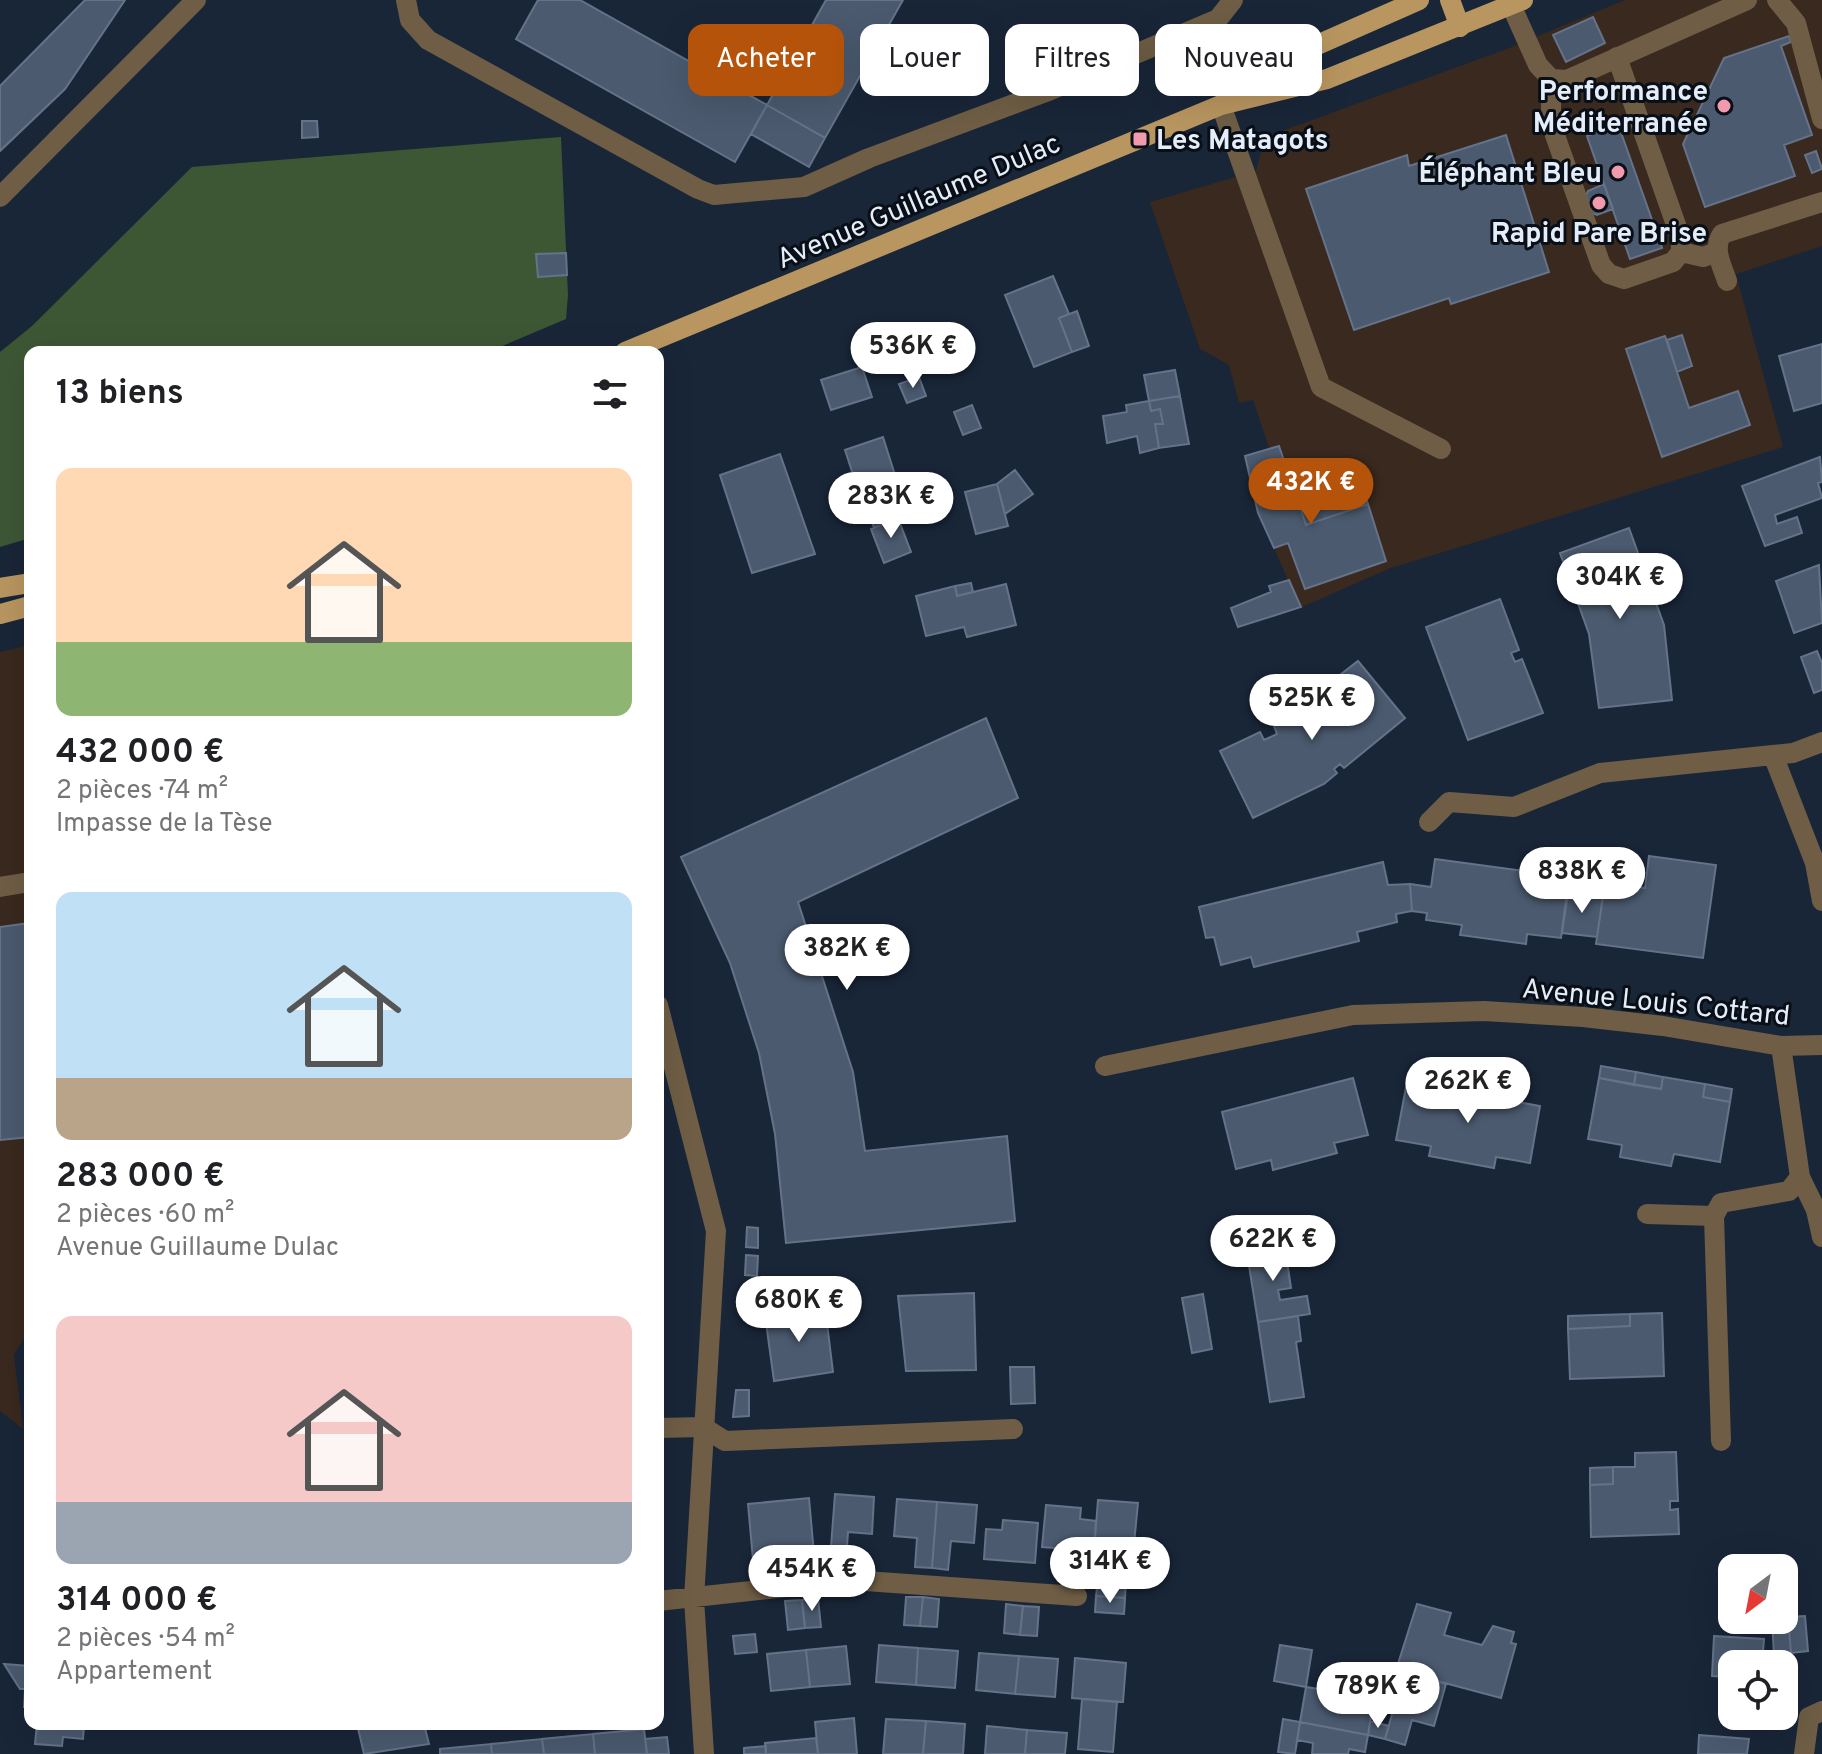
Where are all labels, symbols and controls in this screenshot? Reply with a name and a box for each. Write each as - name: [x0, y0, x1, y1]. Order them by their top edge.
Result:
- chip: Acheter: [688, 24, 844, 96]
- chip: Louer: [860, 24, 989, 96]
- chip: Filtres: [1005, 24, 1139, 96]
- chip: Nouveau: [1155, 24, 1322, 96]
- place label: Performance Méditerranée: [1533, 75, 1708, 143]
- marker: Performance Méditerranée: [1715, 97, 1733, 115]
- place label: Les Matagots: [1156, 124, 1328, 160]
- street label: Avenue Guillaume Dulac: [772, 127, 1066, 279]
- marker: Les Matagots: [1131, 130, 1149, 148]
- place label: Éléphant Bleu: [1418, 155, 1602, 193]
- marker: Éléphant Bleu: [1609, 163, 1627, 181]
- marker: Rapid Pare Brise: [1590, 194, 1608, 212]
- place label: Rapid Pare Brise: [1491, 217, 1707, 253]
- pin: 536K €: [848, 322, 978, 390]
- text: 536K €: [869, 331, 957, 364]
- icon: filters: [588, 372, 632, 416]
- text: 13 biens: [56, 373, 184, 416]
- pin: 432K €: [1246, 458, 1376, 526]
- text: 432K €: [1266, 467, 1356, 500]
- pin: 283K €: [826, 472, 956, 540]
- text: 283K €: [846, 481, 936, 514]
- icon: home: [272, 520, 416, 664]
- pin: 304K €: [1555, 553, 1685, 621]
- text: 304K €: [1575, 562, 1665, 595]
- pin: 525K €: [1247, 674, 1377, 742]
- text: 525K €: [1267, 683, 1357, 716]
- text: 432 000 €: [56, 732, 224, 775]
- text: 2 pièces · 74 m²: [56, 775, 228, 808]
- text: Impasse de la Tèse: [56, 808, 272, 841]
- pin: 838K €: [1517, 847, 1647, 915]
- text: 838K €: [1537, 856, 1627, 889]
- pin: 382K €: [782, 924, 912, 992]
- text: 382K €: [803, 933, 891, 966]
- icon: home: [272, 944, 416, 1088]
- street label: Avenue Louis Cottard: [1520, 972, 1791, 1036]
- pin: 262K €: [1403, 1057, 1533, 1125]
- text: 262K €: [1423, 1066, 1513, 1099]
- text: 283 000 €: [56, 1156, 224, 1199]
- text: 2 pièces · 60 m²: [56, 1199, 234, 1232]
- pin: 622K €: [1208, 1215, 1338, 1283]
- text: 622K €: [1228, 1224, 1318, 1257]
- text: Avenue Guillaume Dulac: [56, 1232, 339, 1265]
- pin: 680K €: [734, 1276, 864, 1344]
- text: 680K €: [754, 1285, 844, 1318]
- icon: home: [272, 1368, 416, 1512]
- pin: 314K €: [1045, 1537, 1175, 1605]
- pin: 454K €: [747, 1545, 877, 1613]
- text: 314K €: [1068, 1546, 1152, 1579]
- text: 454K €: [766, 1554, 858, 1587]
- north arrow: [1718, 1554, 1798, 1634]
- map controls: [1718, 1554, 1798, 1730]
- text: 314 000 €: [56, 1580, 218, 1623]
- text: 2 pièces · 54 m²: [56, 1623, 235, 1656]
- button: locate: [1718, 1650, 1798, 1730]
- text: Appartement: [56, 1656, 212, 1689]
- pin: 789K €: [1313, 1662, 1443, 1730]
- text: 789K €: [1335, 1671, 1421, 1704]

